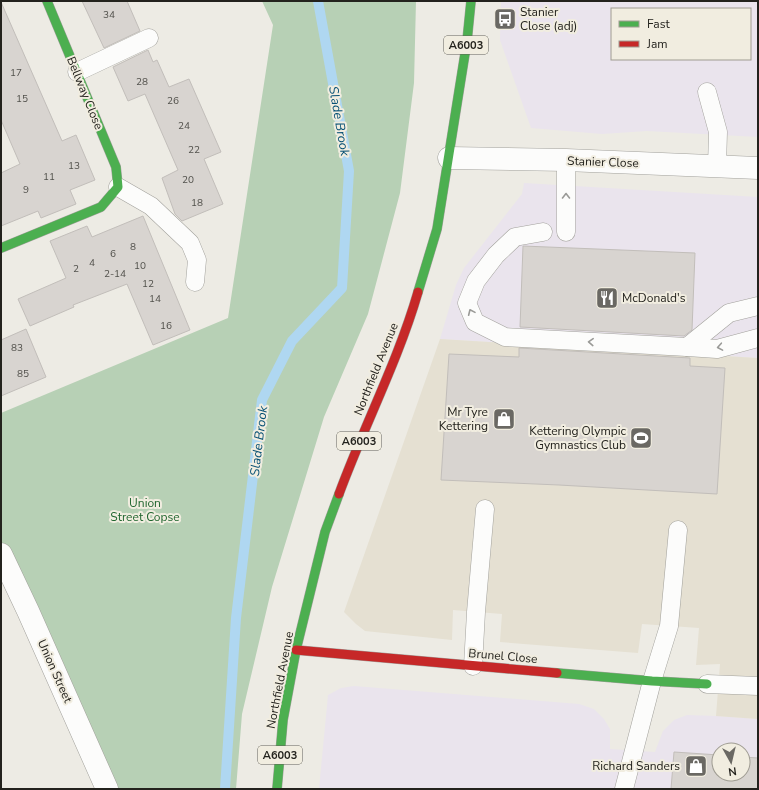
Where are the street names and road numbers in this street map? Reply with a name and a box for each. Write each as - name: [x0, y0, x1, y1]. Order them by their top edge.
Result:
- road number: A6003: [444, 36, 488, 54]
- street label: Bellway Close: [63, 54, 107, 132]
- street label: Stanier Close: [567, 153, 639, 171]
- street label: Northfield Avenue: [350, 320, 402, 418]
- road number: A6003: [337, 432, 381, 450]
- street label: Northfield Avenue: [263, 630, 297, 730]
- street label: Union Street: [34, 637, 76, 706]
- street label: Brunel Close: [468, 645, 538, 667]
- road number: A6003: [258, 746, 302, 764]

